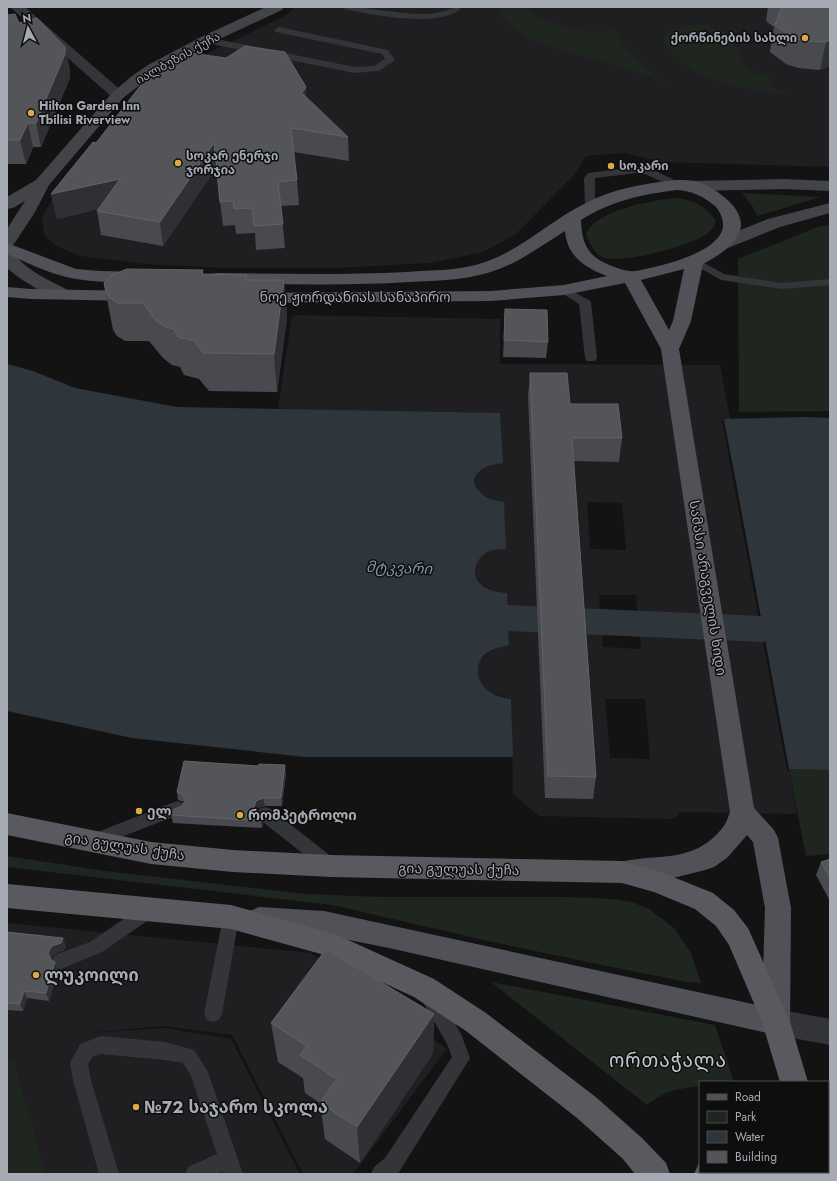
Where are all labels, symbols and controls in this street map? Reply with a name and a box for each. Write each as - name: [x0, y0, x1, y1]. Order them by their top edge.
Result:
- north arrow: [8, 8, 48, 48]
- text: N: [21, 10, 32, 27]
- street label: იალბუზის ქუჩა: [133, 27, 223, 89]
- place label: ქორწინების სახლი: [671, 29, 797, 47]
- marker: ქორწინების სახლი: [800, 33, 810, 43]
- place label: Hilton Garden Inn Tbilisi Riverview: [39, 97, 140, 129]
- marker: Hilton Garden Inn Tbilisi Riverview: [26, 108, 36, 118]
- place label: სოკარ ენერჯი ჯორჯია: [186, 147, 278, 179]
- place label: სოკარი: [619, 157, 669, 175]
- marker: სოკარ ენერჯი ჯორჯია: [173, 158, 183, 168]
- marker: სოკარი: [606, 161, 616, 171]
- street label: ნოე ჟორდანიას სანაპირო: [260, 287, 450, 307]
- street label: სამასი არაგველის ხიდი: [684, 499, 732, 677]
- water label: მტკვარი: [366, 556, 434, 580]
- place label: ელ: [147, 801, 172, 821]
- place label: რომპეტროლი: [248, 805, 357, 825]
- marker: ელ: [134, 806, 144, 816]
- marker: რომპეტროლი: [235, 810, 245, 820]
- street label: გია გულუას ქუჩა: [64, 827, 186, 865]
- street label: გია გულუას ქუჩა: [398, 858, 520, 880]
- place label: ლუკოილი: [44, 963, 139, 987]
- marker: ლუკოილი: [31, 970, 41, 980]
- district label: ორთაჭალა: [609, 1047, 727, 1074]
- legend: [699, 1081, 829, 1173]
- text: Road: [735, 1088, 761, 1106]
- place label: №72 საჯარო სკოლა: [144, 1095, 328, 1119]
- marker: №72 საჯარო სკოლა: [131, 1102, 141, 1112]
- text: Park: [735, 1108, 757, 1126]
- text: Water: [735, 1128, 766, 1146]
- text: Building: [735, 1148, 777, 1166]

